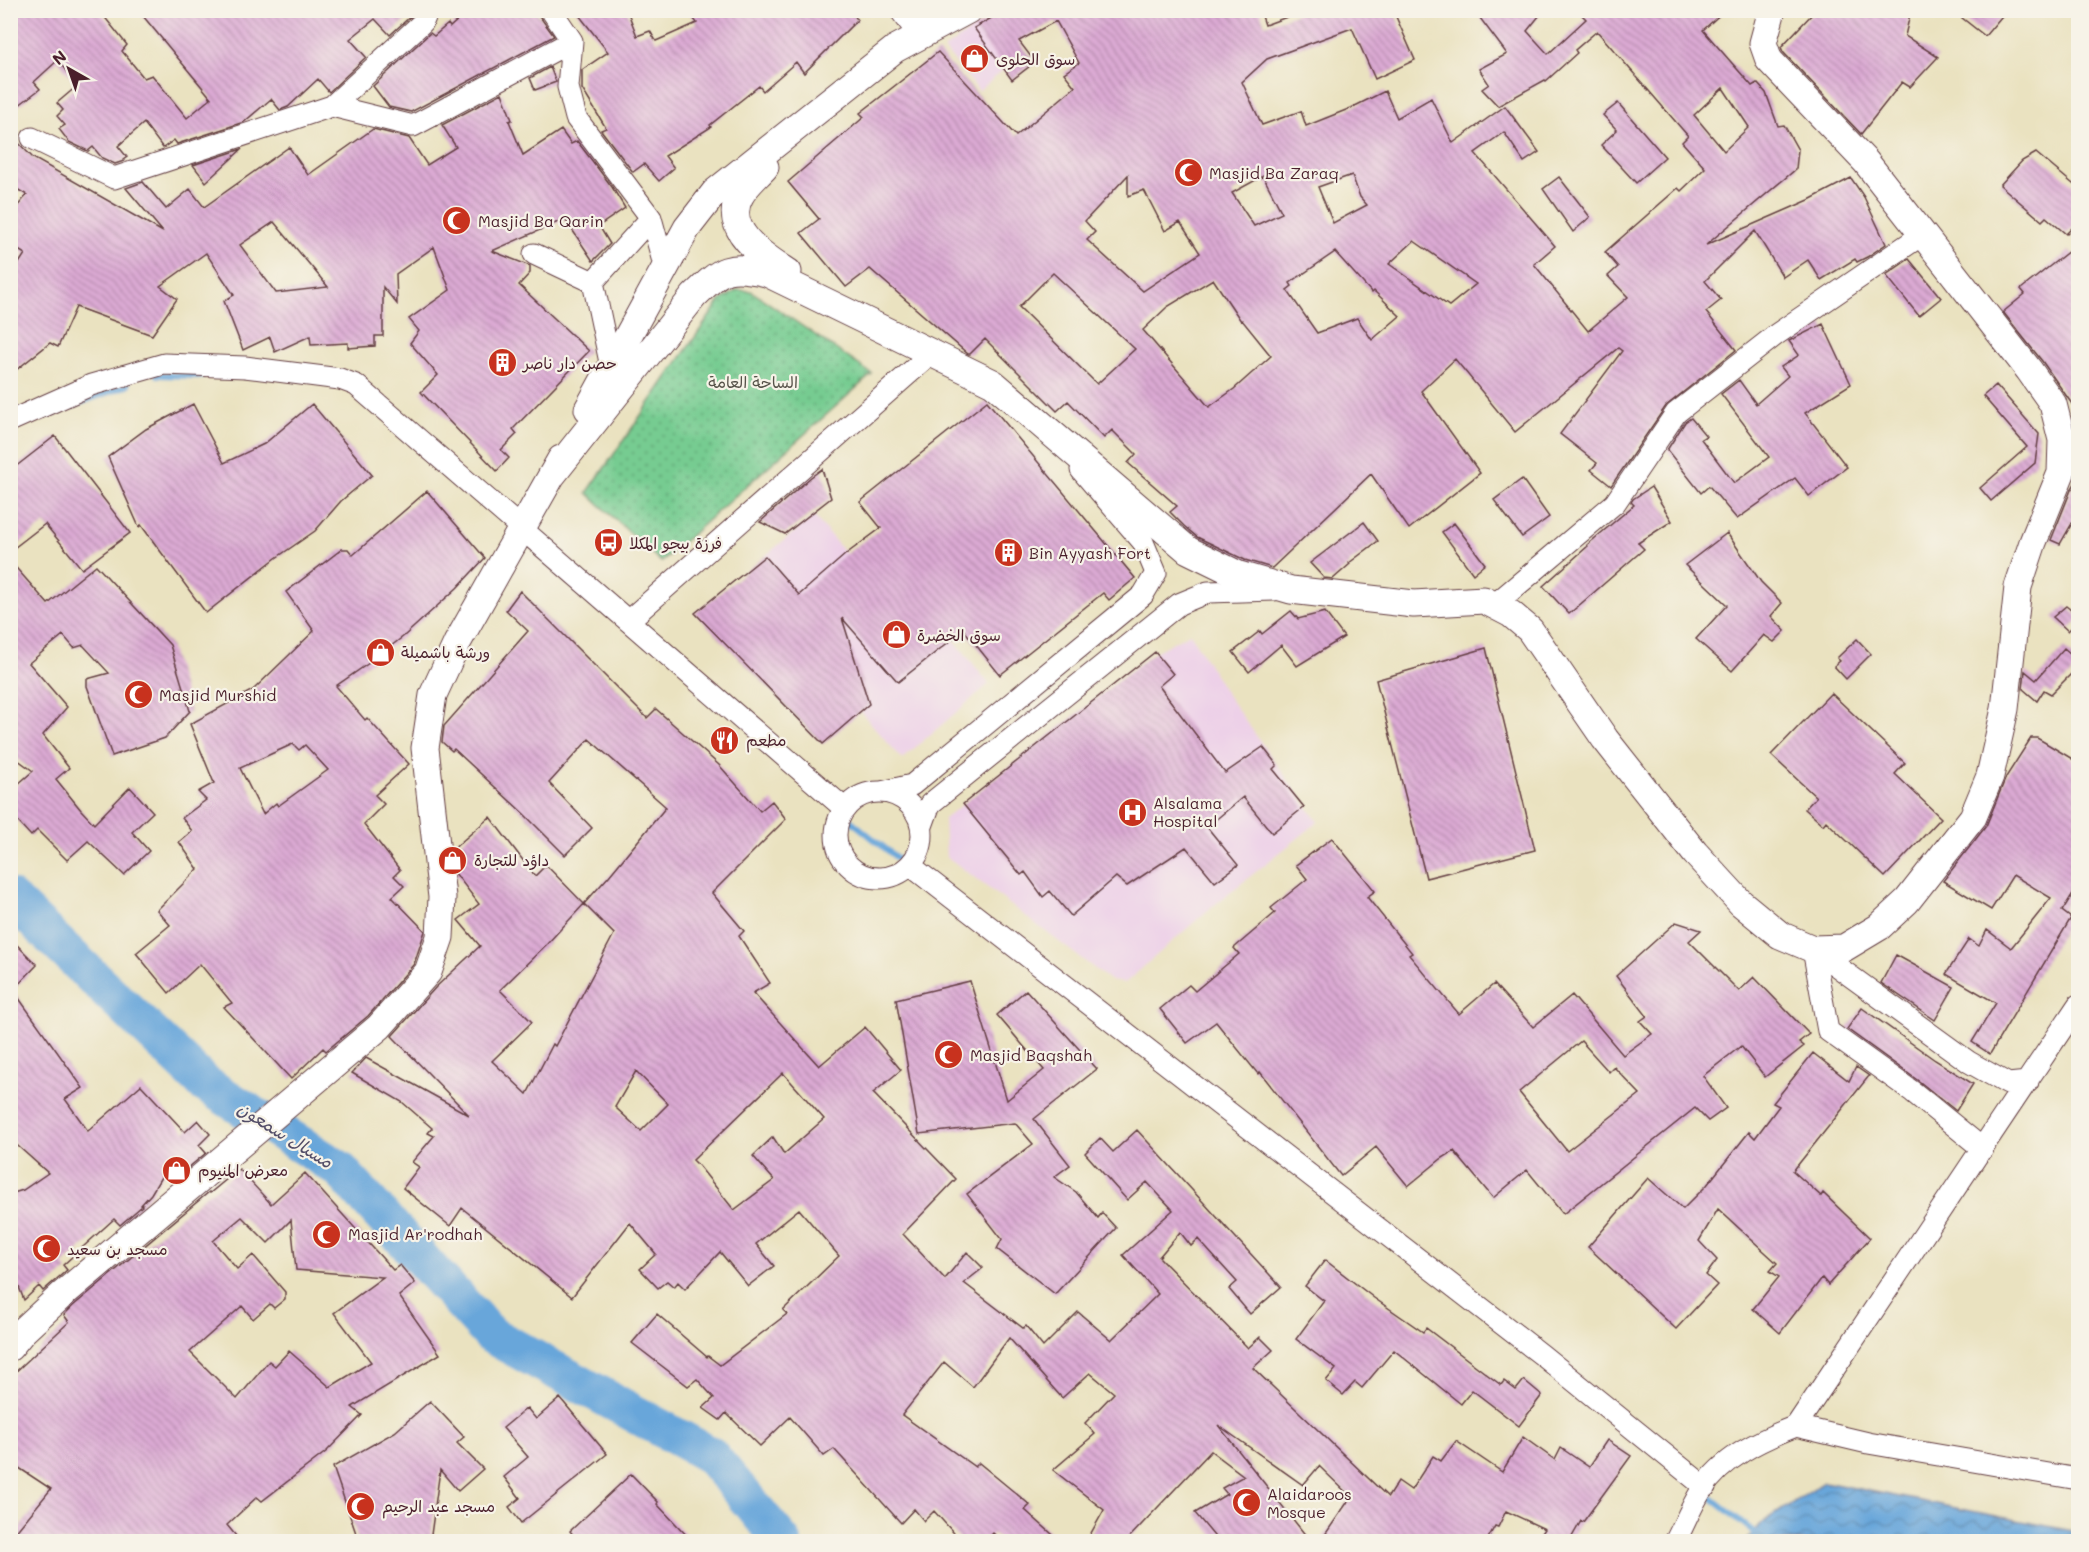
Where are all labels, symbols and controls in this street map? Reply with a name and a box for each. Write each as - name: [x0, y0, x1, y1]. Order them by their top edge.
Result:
- north arrow: [39, 39, 99, 99]
- shop icon: سوق الحلوى: [959, 43, 991, 75]
- text: N: [48, 45, 70, 69]
- place label: سوق الحلوى: [996, 48, 1075, 70]
- mosque icon: Masjid Ba Zaraq: [1172, 157, 1204, 189]
- place label: Masjid Ba Zaraq: [1209, 162, 1339, 183]
- mosque icon: Masjid Ba Qarin: [441, 205, 473, 237]
- place label: Masjid Ba Qarin: [478, 210, 603, 231]
- building icon: حصن دار ناصر: [486, 347, 518, 379]
- place label: حصن دار ناصر: [521, 352, 617, 373]
- park label: الساحة العامة: [708, 371, 798, 392]
- bus stop icon: فرزة بيجو المكلا: [592, 527, 624, 559]
- place label: فرزة بيجو المكلا: [629, 532, 722, 554]
- building icon: Bin Ayyash Fort: [992, 537, 1024, 569]
- place label: Bin Ayyash Fort: [1029, 542, 1151, 563]
- shop icon: سوق الخضرة: [880, 619, 912, 651]
- place label: سوق الخضرة: [917, 624, 1001, 646]
- shop icon: ورشة باشميلة: [364, 636, 396, 668]
- place label: ورشة باشميلة: [401, 641, 490, 662]
- mosque icon: Masjid Murshid: [122, 679, 154, 711]
- place label: Masjid Murshid: [159, 684, 276, 705]
- restaurant icon: مطعم: [709, 724, 741, 756]
- place label: مطعم: [746, 729, 786, 753]
- place label: Alsalama Hospital: [1153, 792, 1223, 831]
- hospital icon: Alsalama Hospital: [1116, 796, 1148, 828]
- shop icon: داؤد للتجارة: [437, 844, 469, 876]
- place label: داؤد للتجارة: [474, 849, 549, 870]
- mosque icon: Masjid Baqshah: [933, 1039, 965, 1071]
- place label: Masjid Baqshah: [970, 1044, 1092, 1065]
- water label: مسيال سمعون: [233, 1095, 338, 1174]
- shop icon: معرض المنيوم: [161, 1154, 193, 1186]
- place label: معرض المنيوم: [198, 1159, 288, 1183]
- mosque icon: Masjid Ar'rodhah: [311, 1218, 343, 1250]
- place label: Masjid Ar'rodhah: [348, 1223, 482, 1244]
- mosque icon: مسجد بن سعيد: [30, 1233, 62, 1265]
- place label: مسجد بن سعيد: [67, 1238, 167, 1259]
- place label: Alaidaroos Mosque: [1267, 1483, 1352, 1522]
- mosque icon: Alaidaroos Mosque: [1230, 1487, 1262, 1519]
- mosque icon: مسجد عبد الرحيم: [345, 1490, 377, 1522]
- place label: مسجد عبد الرحيم: [382, 1495, 495, 1519]

